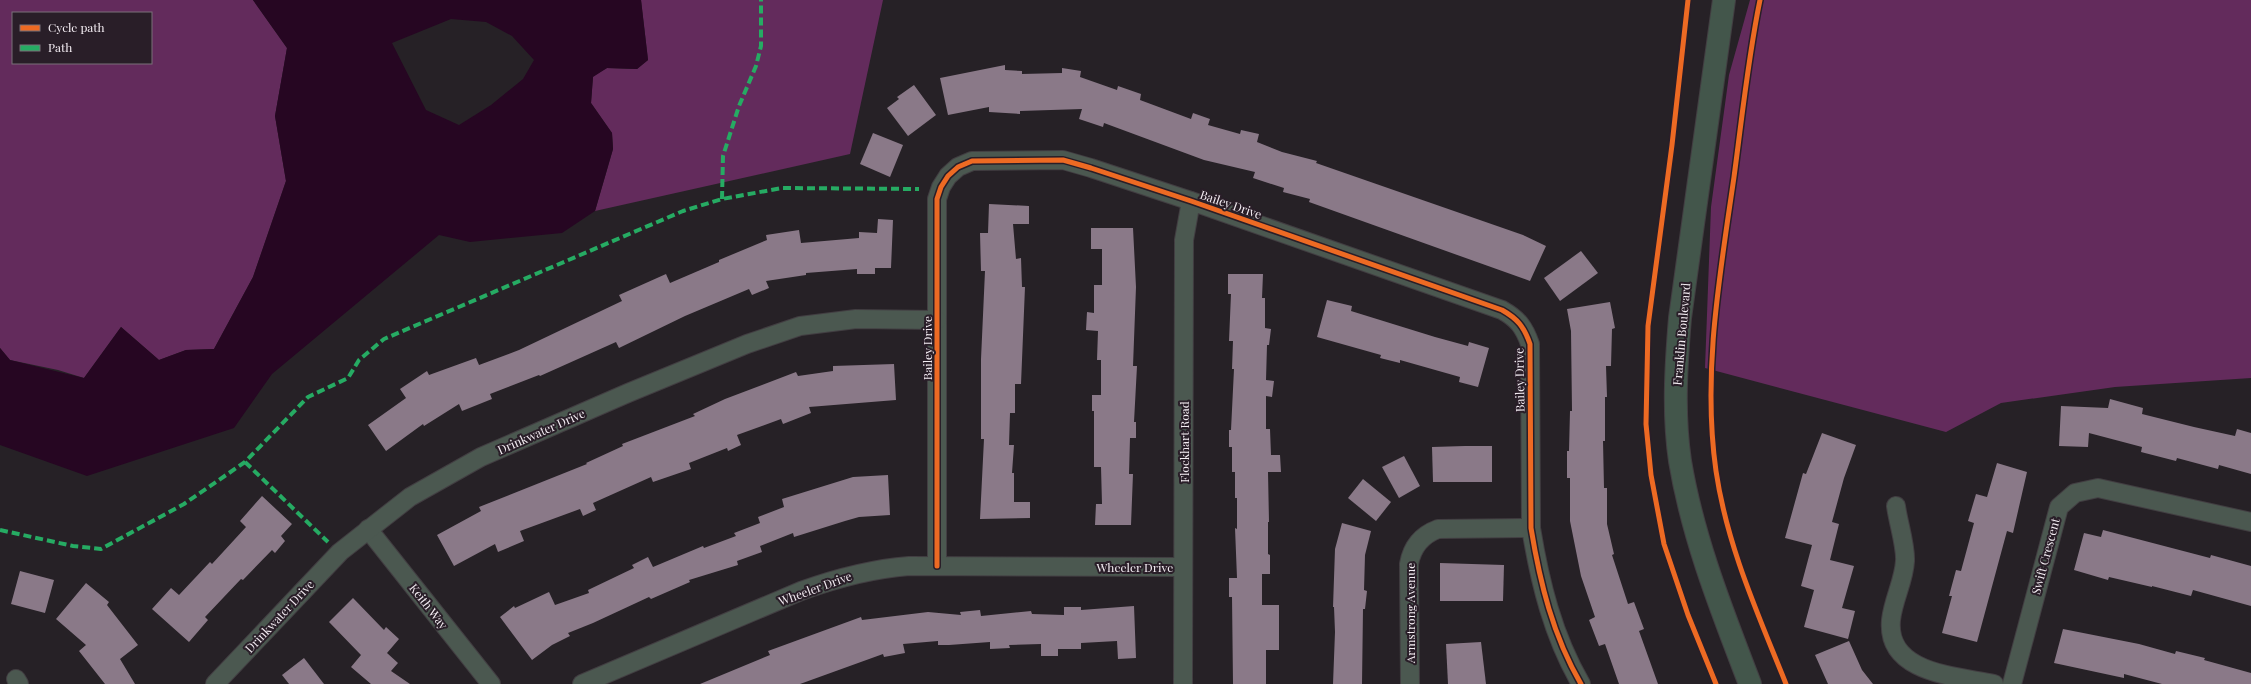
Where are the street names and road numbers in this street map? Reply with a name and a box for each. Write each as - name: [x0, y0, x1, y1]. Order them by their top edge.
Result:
- street label: Bailey Drive: [1198, 186, 1264, 222]
- street label: Franklin Boulevard: [1669, 282, 1693, 386]
- street label: Bailey Drive: [919, 316, 935, 380]
- street label: Bailey Drive: [1510, 348, 1528, 412]
- street label: Flockhart Road: [1176, 401, 1192, 483]
- street label: Drinkwater Drive: [495, 405, 587, 457]
- street label: Swift Crescent: [2027, 515, 2063, 596]
- street label: Wheeler Drive: [1096, 559, 1173, 575]
- street label: Armstrong Avenue: [1402, 563, 1418, 664]
- street label: Wheeler Drive: [775, 567, 854, 609]
- street label: Drinkwater Drive: [241, 576, 317, 656]
- street label: Keith Way: [406, 580, 452, 632]

